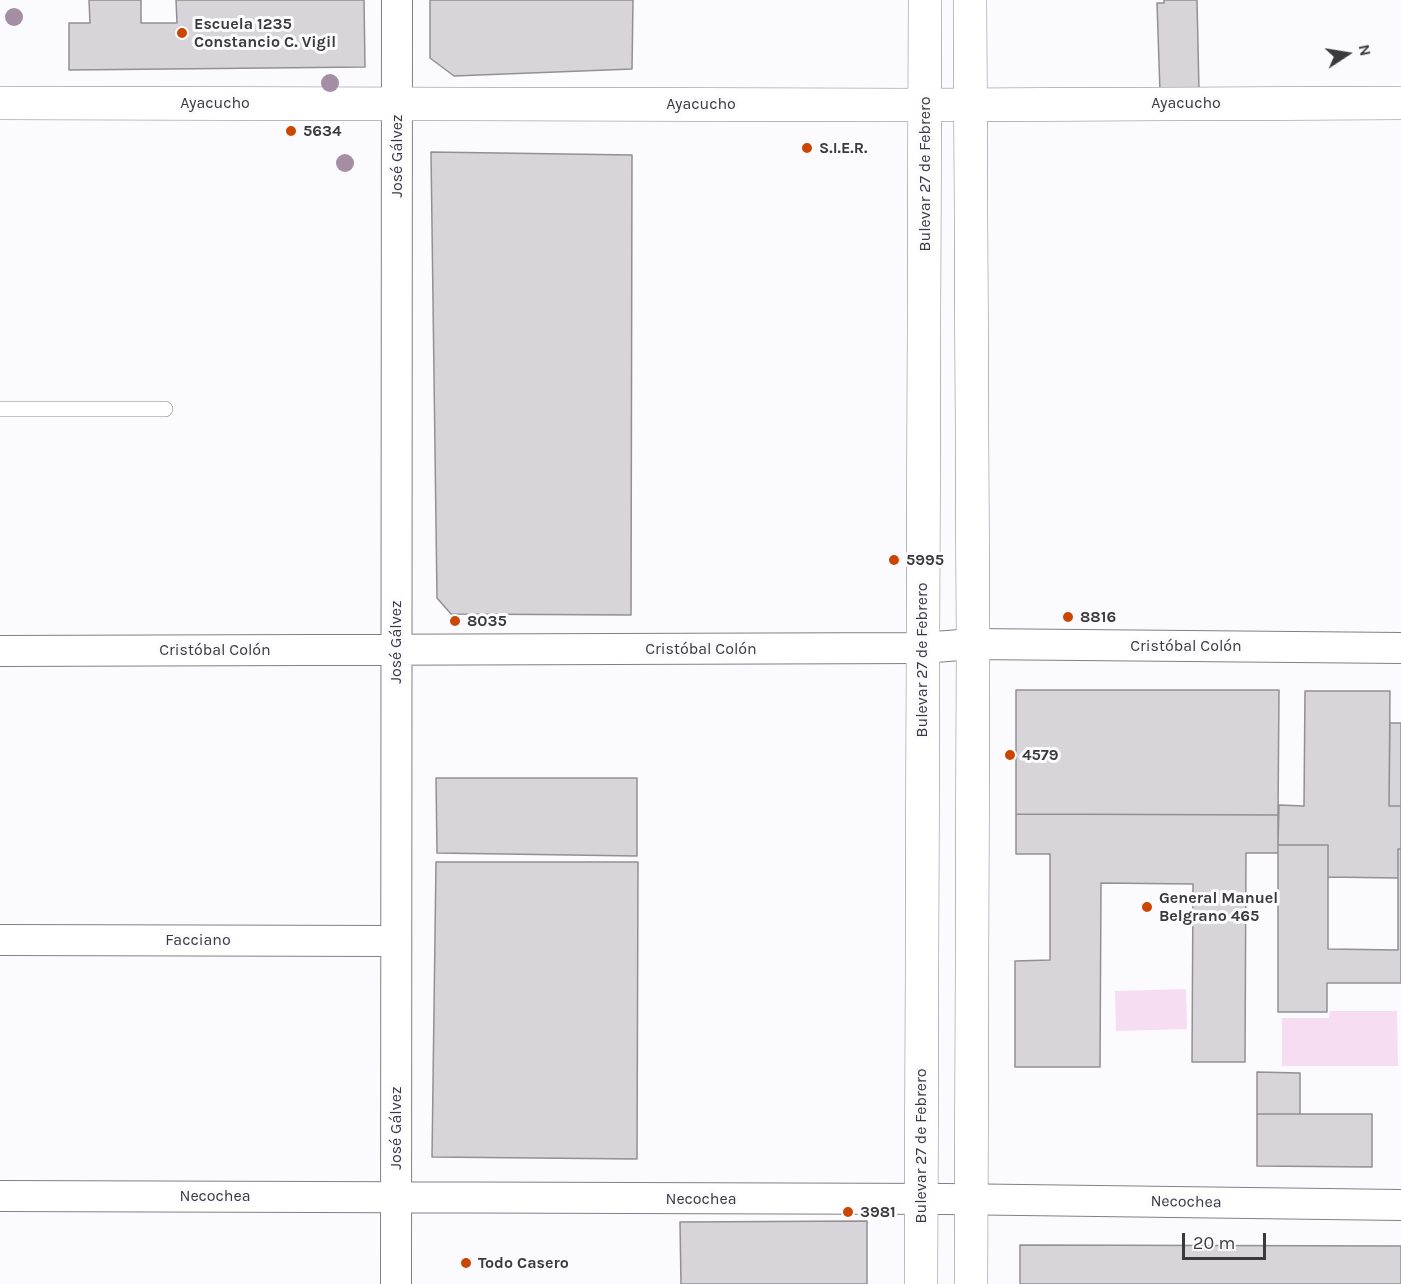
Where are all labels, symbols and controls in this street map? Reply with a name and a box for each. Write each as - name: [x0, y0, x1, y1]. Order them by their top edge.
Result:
- place label: Escuela 1235 Constancio C. Vigil: [194, 14, 336, 52]
- north arrow: [1317, 24, 1377, 84]
- marker: Escuela 1235 Constancio C. Vigil: [175, 26, 189, 40]
- text: N: [1355, 43, 1376, 58]
- street label: Ayacucho: [180, 93, 250, 113]
- street label: Ayacucho: [1151, 93, 1221, 113]
- street label: Ayacucho: [666, 94, 736, 114]
- street label: Bulevar 27 de Febrero: [915, 97, 935, 251]
- street label: José Gálvez: [387, 114, 407, 198]
- place label: 5634: [303, 121, 341, 141]
- marker: 5634: [284, 124, 298, 138]
- place label: S.I.E.R.: [819, 138, 868, 158]
- marker: S.I.E.R.: [800, 141, 814, 155]
- place label: 5995: [906, 550, 944, 570]
- marker: 5995: [887, 553, 901, 567]
- street label: Bulevar 27 de Febrero: [912, 583, 932, 737]
- street label: José Gálvez: [386, 600, 406, 684]
- place label: 8816: [1080, 607, 1116, 627]
- marker: 8816: [1061, 610, 1075, 624]
- place label: 8035: [467, 611, 507, 631]
- marker: 8035: [448, 614, 462, 628]
- street label: Cristóbal Colón: [1130, 636, 1242, 656]
- street label: Cristóbal Colón: [645, 639, 757, 659]
- street label: Cristóbal Colón: [159, 640, 271, 660]
- place label: 4579: [1022, 745, 1059, 765]
- marker: 4579: [1003, 748, 1017, 762]
- place label: General Manuel Belgrano 465: [1159, 888, 1278, 926]
- marker: General Manuel Belgrano 465: [1140, 900, 1154, 914]
- street label: Facciano: [165, 930, 231, 950]
- street label: Bulevar 27 de Febrero: [911, 1069, 931, 1223]
- street label: José Gálvez: [386, 1086, 406, 1170]
- street label: Necochea: [179, 1186, 251, 1206]
- street label: Necochea: [665, 1189, 737, 1209]
- street label: Necochea: [1150, 1192, 1222, 1212]
- place label: 3981: [860, 1202, 896, 1222]
- marker: 3981: [841, 1205, 855, 1219]
- scale bar: [1185, 1221, 1269, 1259]
- text: 20 m: [1193, 1232, 1235, 1254]
- place label: Todo Casero: [478, 1253, 569, 1273]
- marker: Todo Casero: [459, 1256, 473, 1270]

